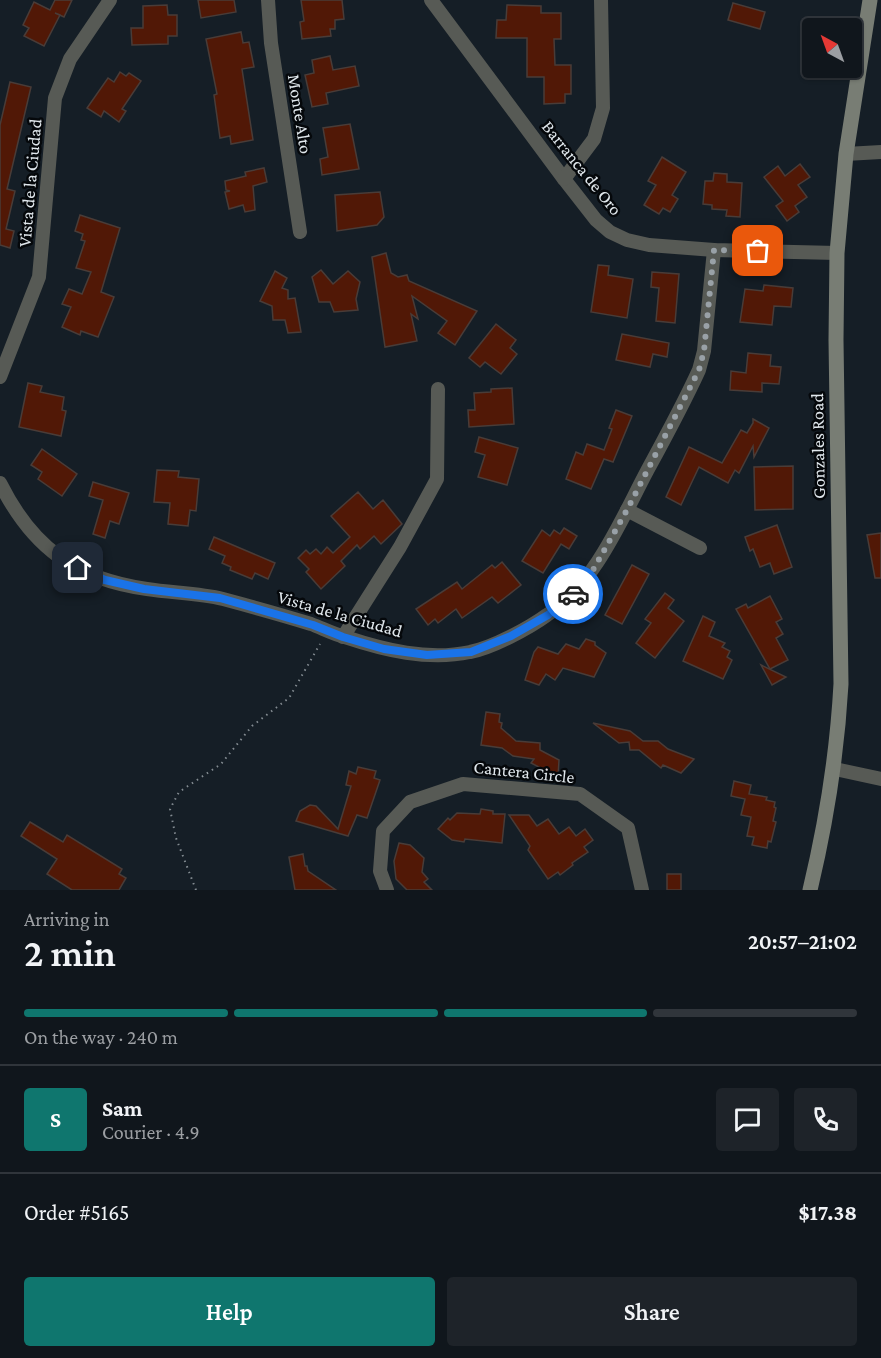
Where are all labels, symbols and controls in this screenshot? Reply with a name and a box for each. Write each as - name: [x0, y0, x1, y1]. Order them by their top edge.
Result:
- north arrow: [802, 18, 862, 78]
- map controls: [802, 18, 862, 78]
- street label: Monte Alto: [284, 73, 316, 155]
- street label: Barranca de Oro: [538, 117, 626, 219]
- street label: Vista de la Ciudad: [14, 118, 46, 248]
- pin: [732, 225, 783, 276]
- icon: bag: [741, 234, 774, 267]
- street label: Gonzales Road: [807, 393, 829, 499]
- pin: [52, 542, 103, 593]
- icon: home: [61, 551, 94, 584]
- courier: [543, 564, 603, 624]
- icon: car: [557, 578, 590, 611]
- street label: Vista de la Ciudad: [275, 587, 405, 641]
- street label: Cantera Circle: [473, 757, 576, 787]
- text: Arriving in: [24, 908, 109, 930]
- text: 20:57–21:02: [748, 929, 857, 954]
- text: 2 min: [24, 931, 116, 974]
- text: On the way · 240 m: [24, 1026, 178, 1048]
- button: chat: [716, 1088, 779, 1151]
- button: phone: [794, 1088, 857, 1151]
- text: Sam: [102, 1096, 142, 1121]
- text: S: [50, 1107, 61, 1132]
- text: Courier · 4.9: [102, 1121, 200, 1143]
- text: Order #5165: [24, 1200, 129, 1225]
- text: $17.38: [799, 1200, 857, 1225]
- button: Help: [24, 1277, 435, 1346]
- button: Share: [447, 1277, 857, 1346]

